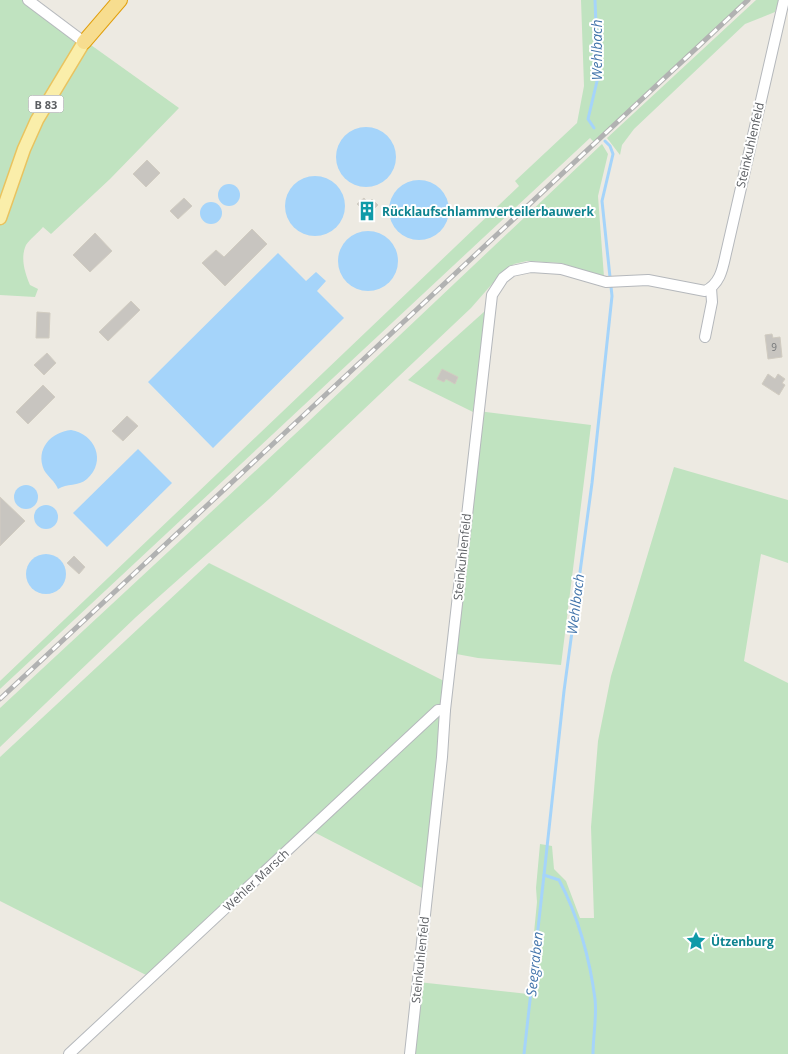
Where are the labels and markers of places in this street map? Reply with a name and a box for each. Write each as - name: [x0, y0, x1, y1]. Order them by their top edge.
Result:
- building icon: Rücklaufschlammverteilerbauwerk: [356, 200, 378, 222]
- place label: Rücklaufschlammverteilerbauwerk: [382, 203, 594, 220]
- place icon: Ützenburg: [685, 930, 707, 952]
- place label: Ützenburg: [711, 933, 774, 950]

